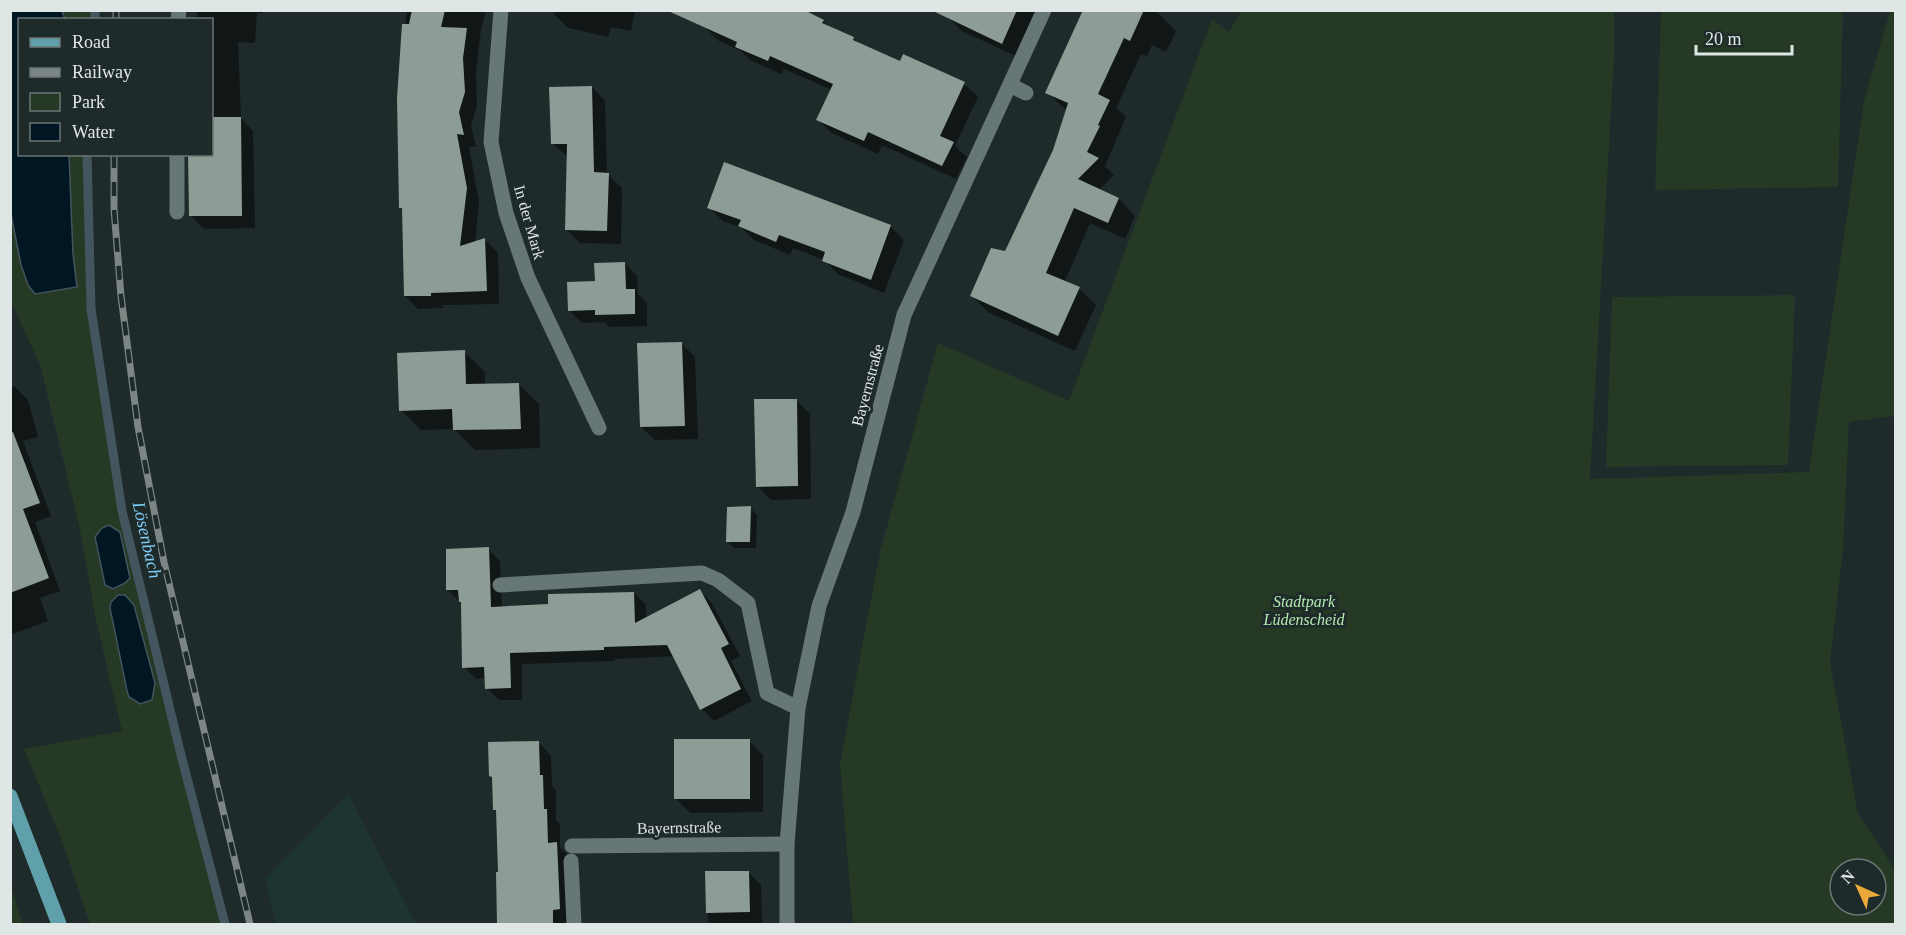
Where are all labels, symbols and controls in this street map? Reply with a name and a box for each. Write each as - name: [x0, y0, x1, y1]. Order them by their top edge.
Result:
- legend: [18, 18, 213, 156]
- scale bar: [1696, 18, 1792, 56]
- text: 20 m: [1705, 29, 1742, 49]
- text: Road: [72, 32, 110, 52]
- text: Railway: [72, 62, 132, 82]
- text: Park: [72, 92, 105, 112]
- text: Water: [72, 122, 115, 142]
- street label: In der Mark: [511, 183, 548, 261]
- street label: Bayernstraße: [848, 342, 888, 428]
- water label: Lösenbach: [128, 499, 166, 580]
- park label: Stadtpark Lüdenscheid: [1263, 593, 1345, 628]
- street label: Bayernstraße: [637, 818, 721, 838]
- north arrow: [1828, 857, 1888, 917]
- text: N: [1838, 866, 1858, 887]

